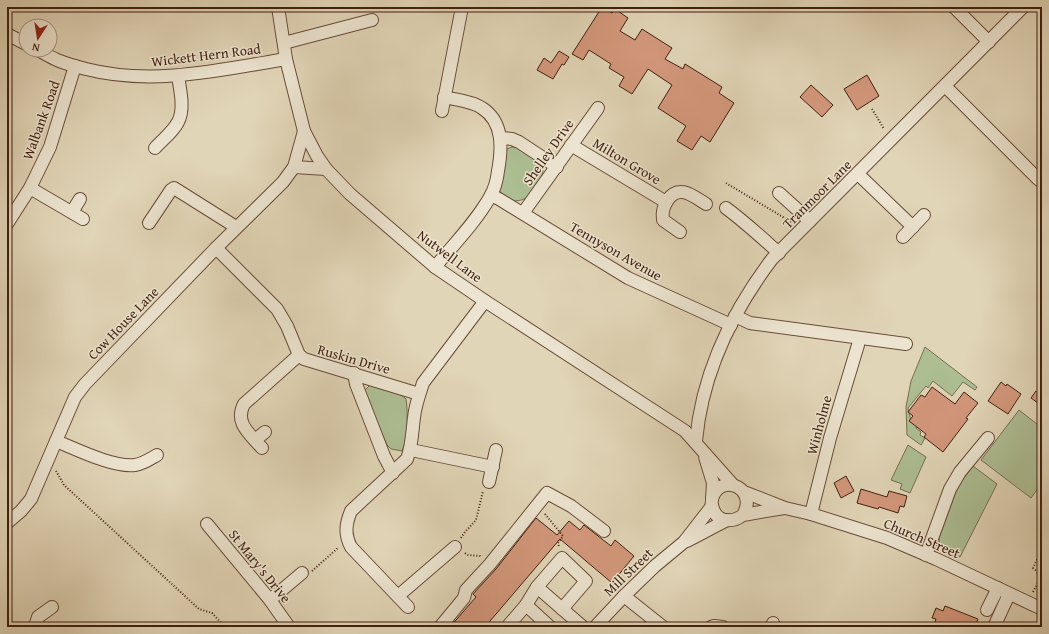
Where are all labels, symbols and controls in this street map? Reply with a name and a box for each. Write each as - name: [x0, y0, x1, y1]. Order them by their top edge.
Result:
- north arrow: [18, 18, 58, 58]
- street label: Wickett Hern Road: [150, 38, 262, 72]
- text: N: [30, 39, 41, 56]
- street label: Walbank Road: [17, 77, 65, 162]
- street label: Shelley Drive: [518, 114, 579, 189]
- street label: Milton Grove: [589, 133, 665, 189]
- street label: Tranmoor Lane: [778, 155, 856, 233]
- street label: Tennyson Avenue: [566, 217, 666, 286]
- street label: Nutwell Lane: [413, 225, 487, 287]
- street label: Cow House Lane: [83, 282, 163, 364]
- street label: Ruskin Drive: [315, 339, 393, 379]
- street label: Winholme: [801, 393, 837, 457]
- street label: Church Street: [881, 513, 963, 563]
- street label: St Mary's Drive: [224, 525, 296, 607]
- street label: Mill Street: [599, 543, 657, 601]

